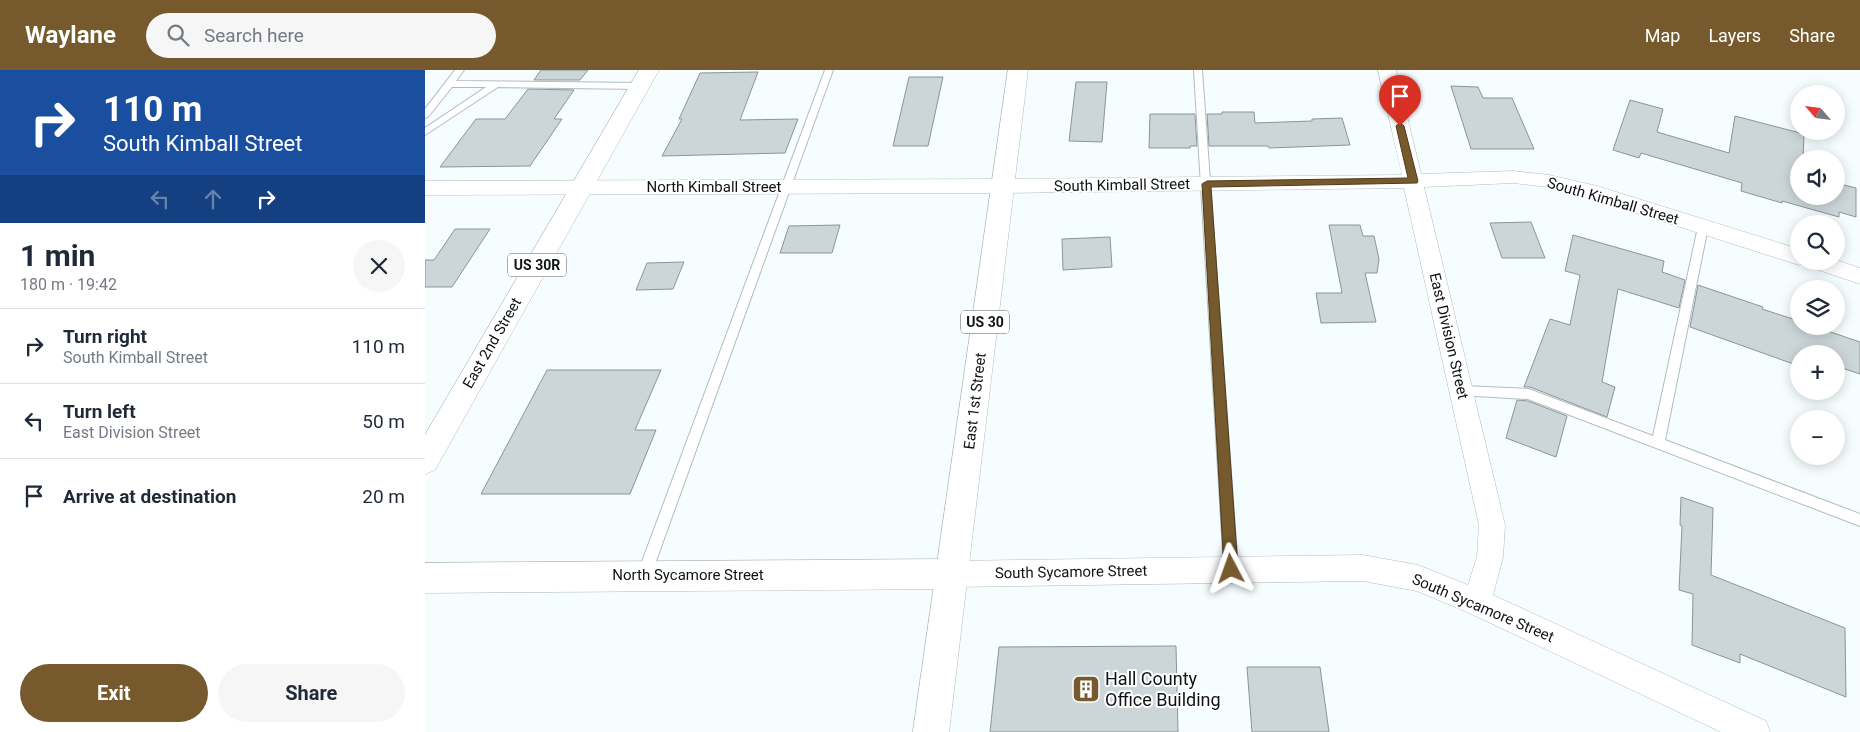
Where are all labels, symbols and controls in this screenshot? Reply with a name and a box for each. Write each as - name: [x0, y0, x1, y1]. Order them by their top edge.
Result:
- search box: [146, 13, 496, 58]
- text: Waylane: [25, 21, 116, 49]
- icon: search: [164, 21, 192, 49]
- text: Search here: [204, 24, 304, 47]
- text: Map: [1645, 25, 1680, 46]
- text: Layers: [1708, 25, 1761, 46]
- text: Share: [1789, 25, 1835, 46]
- pin: [1379, 75, 1421, 126]
- icon: arrive: [1386, 82, 1414, 110]
- north arrow: [1790, 85, 1845, 140]
- map controls: [1790, 85, 1845, 465]
- text: 110 m: [103, 89, 202, 130]
- icon: right: [20, 90, 85, 155]
- text: South Kimball Street: [103, 131, 302, 156]
- button: sound: [1790, 150, 1845, 205]
- street label: South Kimball Street: [1545, 174, 1681, 228]
- street label: South Kimball Street: [1054, 175, 1190, 195]
- street label: North Kimball Street: [647, 178, 782, 196]
- icon: left: [146, 185, 174, 213]
- icon: ahead: [199, 185, 227, 213]
- icon: right: [252, 185, 280, 213]
- button: search: [1790, 215, 1845, 270]
- text: 1 min: [20, 238, 95, 273]
- button: close: [353, 240, 405, 292]
- road number: US 30R: [508, 254, 566, 276]
- street label: East Division Street: [1426, 271, 1472, 401]
- text: 180 m · 19:42: [20, 275, 117, 294]
- button: layers: [1790, 280, 1845, 335]
- street label: East 2nd Street: [459, 294, 525, 391]
- road number: US 30: [961, 310, 1009, 334]
- text: Turn right: [63, 325, 147, 348]
- icon: right: [20, 332, 48, 360]
- text: 110 m: [352, 335, 405, 358]
- button: +: [1790, 345, 1845, 400]
- text: South Kimball Street: [63, 348, 208, 367]
- street label: East 1st Street: [960, 351, 990, 450]
- text: Turn left: [63, 400, 136, 423]
- icon: left: [20, 407, 48, 435]
- text: 50 m: [362, 410, 405, 433]
- button: −: [1790, 410, 1845, 465]
- text: East Division Street: [63, 423, 201, 442]
- icon: arrive: [20, 482, 48, 510]
- text: Arrive at destination: [63, 485, 236, 508]
- text: 20 m: [362, 485, 405, 508]
- position arrow: [1204, 542, 1256, 594]
- street label: South Sycamore Street: [995, 562, 1147, 582]
- street label: North Sycamore Street: [612, 566, 764, 584]
- street label: South Sycamore Street: [1409, 570, 1557, 646]
- button: Exit: [20, 664, 208, 722]
- button: Share: [218, 664, 405, 722]
- place label: Hall County Office Building: [1105, 668, 1221, 710]
- building icon: Hall County Office Building: [1071, 674, 1101, 704]

